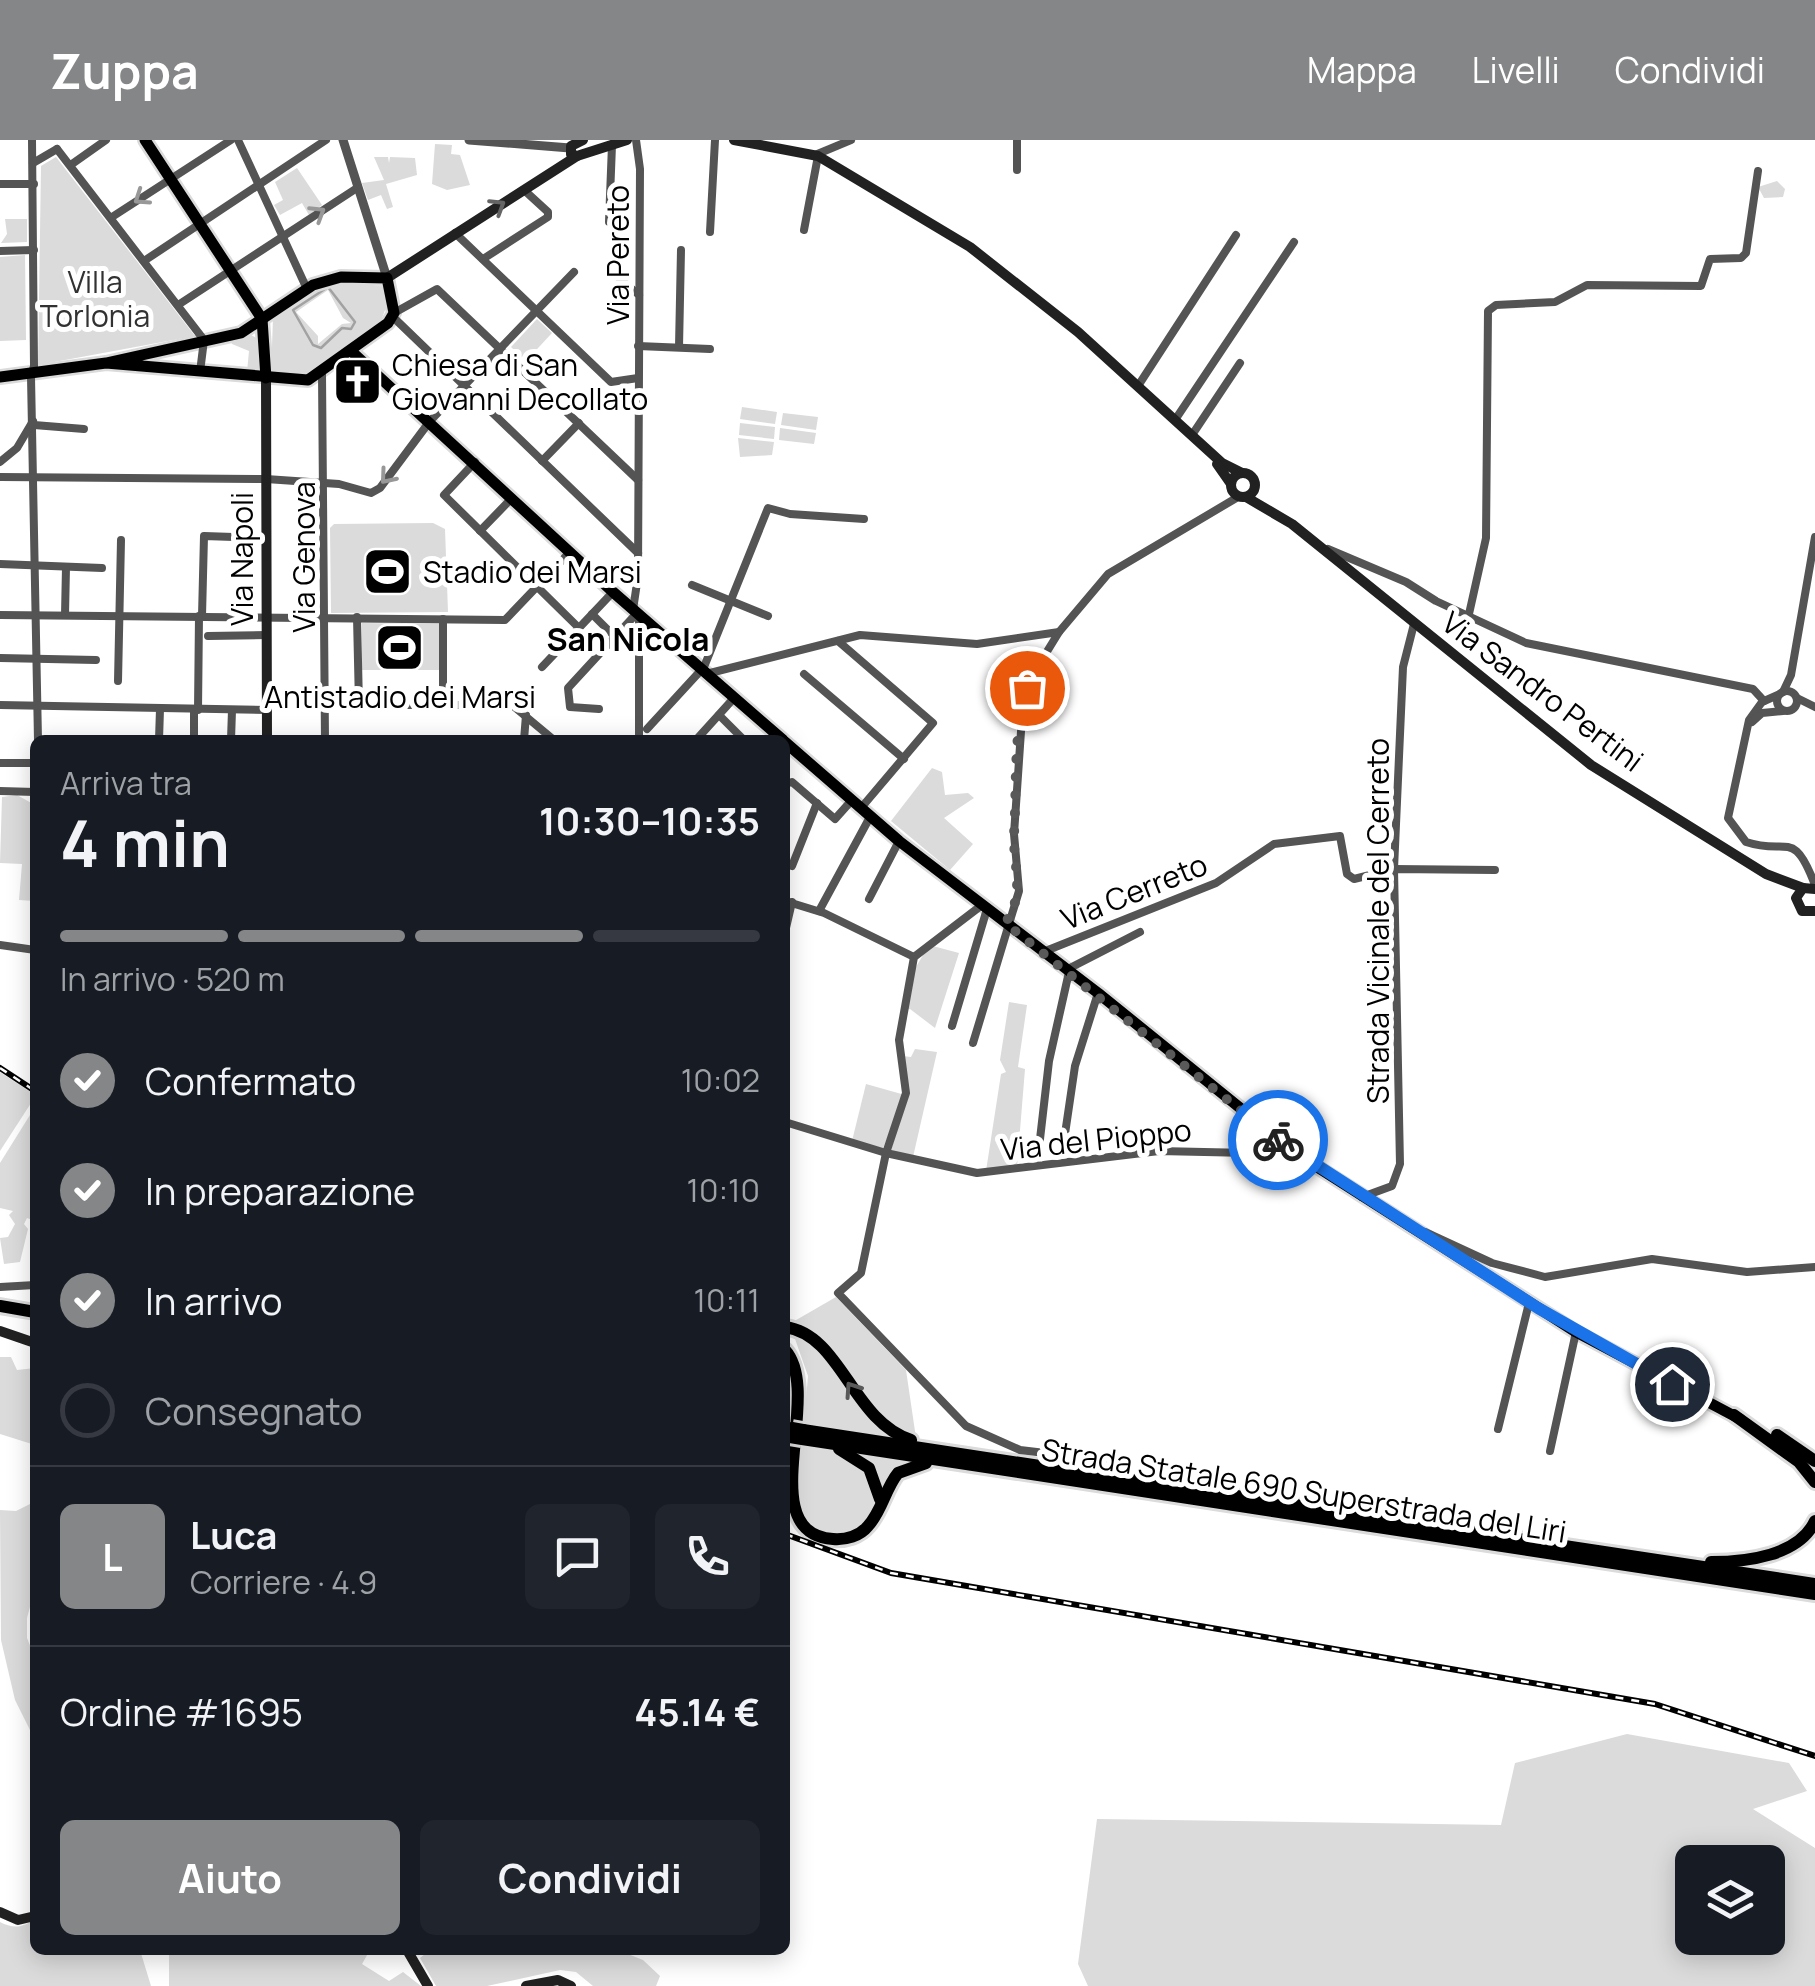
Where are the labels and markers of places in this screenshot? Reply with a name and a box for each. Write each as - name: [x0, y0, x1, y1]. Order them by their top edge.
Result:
- place label: Chiesa di San Giovanni Decollato: [392, 344, 648, 419]
- church icon: Chiesa di San Giovanni Decollato: [331, 355, 383, 407]
- sports icon: Stadio dei Marsi: [362, 545, 414, 597]
- place label: Stadio dei Marsi: [423, 551, 642, 592]
- sports icon: Antistadio dei Marsi: [374, 621, 426, 673]
- pin: [985, 646, 1070, 731]
- place label: Antistadio dei Marsi: [264, 676, 536, 717]
- pin: [1630, 1342, 1715, 1427]

